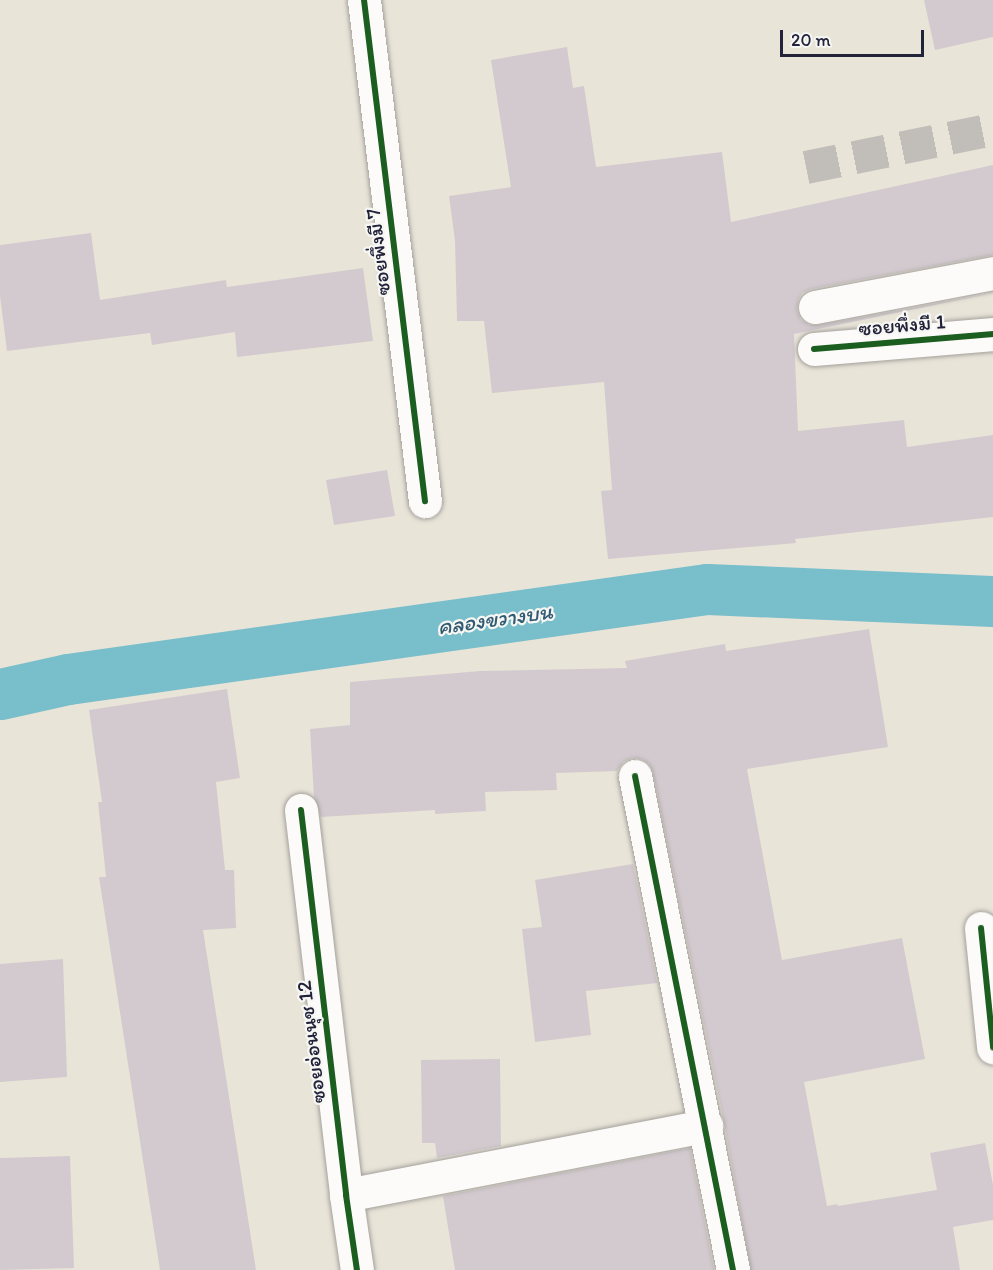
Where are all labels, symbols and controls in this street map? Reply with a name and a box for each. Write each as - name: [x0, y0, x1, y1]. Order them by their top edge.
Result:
- scale bar: [783, 18, 927, 56]
- text: 20 m: [791, 29, 831, 51]
- street label: ซอยพึ่งมี 7: [360, 207, 396, 297]
- street label: ซอยพึ่งมี 1: [858, 309, 946, 341]
- water label: คลองขวางบน: [436, 598, 554, 640]
- street label: ซอยอ่อนนุช 12: [291, 979, 331, 1105]

